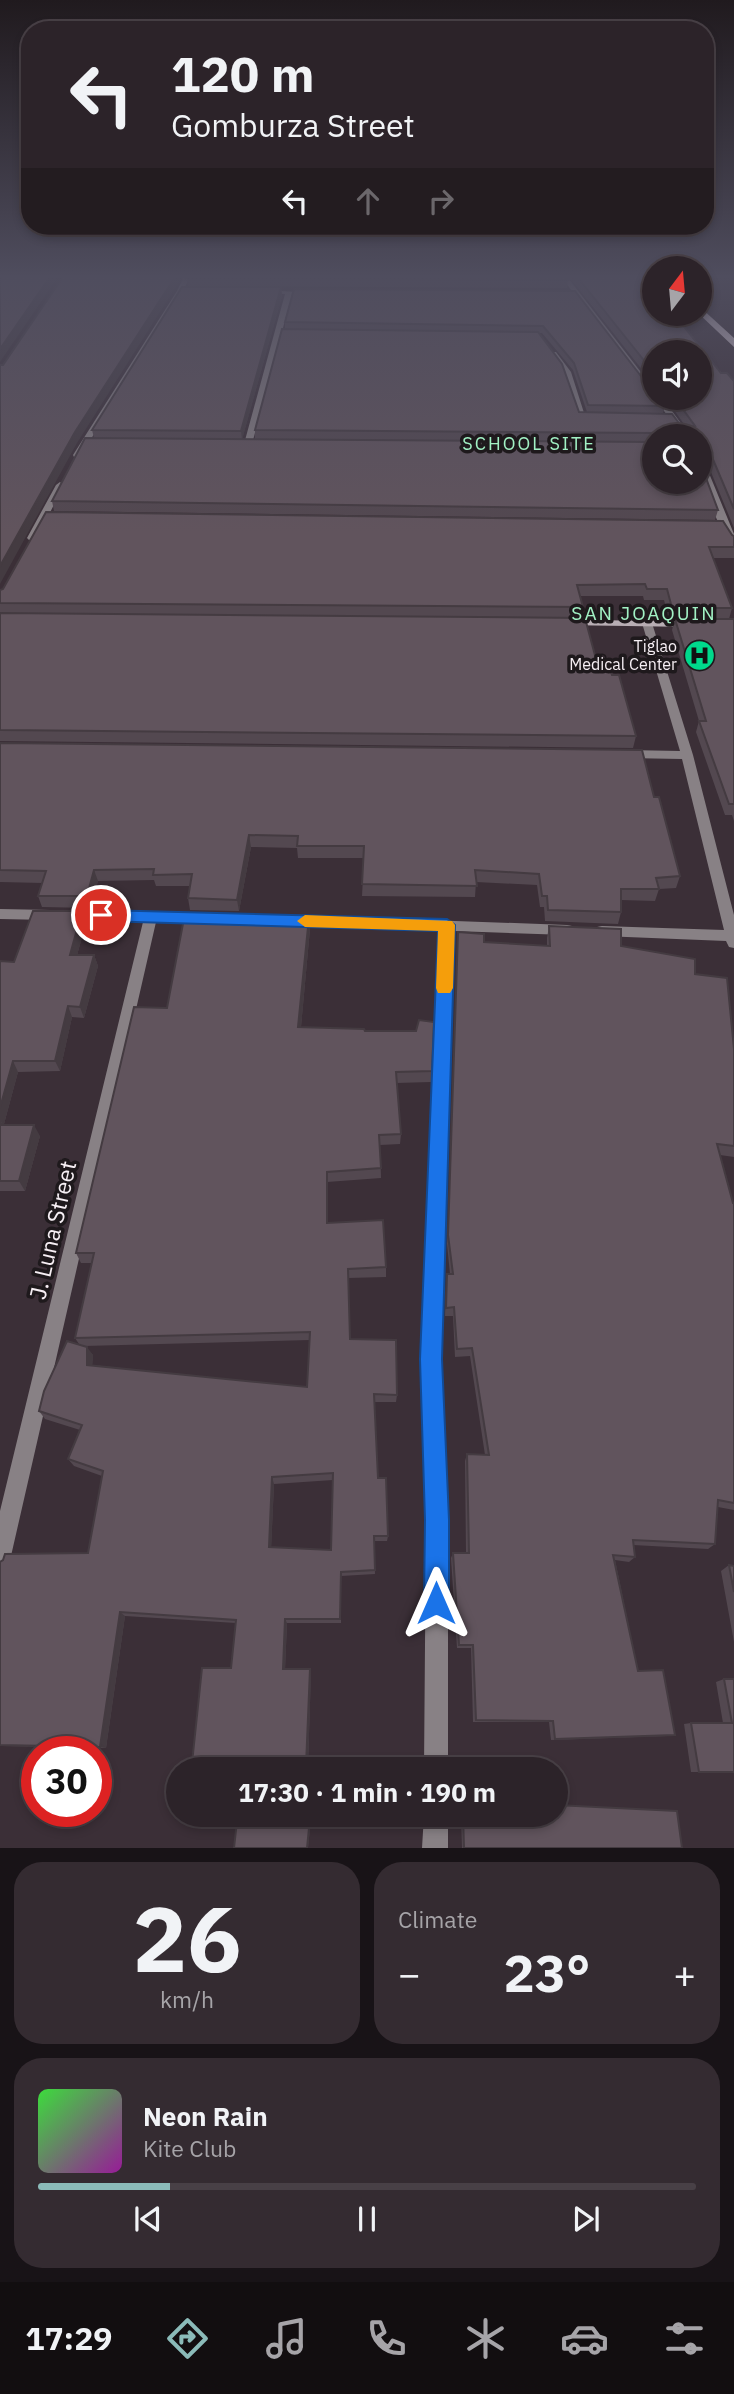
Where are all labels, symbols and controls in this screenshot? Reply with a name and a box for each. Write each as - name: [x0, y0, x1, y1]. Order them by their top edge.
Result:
- text: 120 m: [171, 42, 315, 105]
- icon: left: [56, 49, 147, 140]
- text: Gomburza Street: [171, 104, 415, 146]
- icon: left: [276, 182, 314, 220]
- icon: ahead: [349, 182, 387, 220]
- icon: right: [422, 182, 460, 220]
- north arrow: [642, 256, 712, 326]
- map controls: [642, 256, 712, 494]
- button: sound: [642, 340, 712, 410]
- button: search: [642, 424, 712, 494]
- district label: SCHOOL SITE: [462, 432, 596, 455]
- district label: SAN JOAQUIN: [571, 601, 717, 625]
- place label: Tiglao Medical Center: [569, 636, 677, 674]
- hospital icon: Tiglao Medical Center: [683, 638, 717, 672]
- pin: [71, 885, 131, 945]
- icon: arrive: [82, 896, 120, 934]
- street label: J. Luna Street: [22, 1158, 82, 1302]
- position arrow: [399, 1566, 473, 1640]
- speed limit sign: 30: [21, 1736, 112, 1827]
- text: 17:30 · 1 min · 190 m: [238, 1775, 496, 1809]
- text: 26: [132, 1879, 242, 1997]
- text: Climate: [398, 1904, 477, 1934]
- text: 23°: [504, 1939, 590, 2006]
- text: −: [398, 1949, 421, 1998]
- text: +: [673, 1949, 696, 1998]
- text: km/h: [160, 1984, 214, 2014]
- text: Neon Rain: [143, 2099, 268, 2133]
- text: Kite Club: [143, 2133, 236, 2163]
- icon: previous: [129, 2200, 167, 2238]
- icon: pause: [348, 2200, 386, 2238]
- icon: next: [567, 2200, 605, 2238]
- icon: directions: [163, 2314, 212, 2363]
- icon: music: [262, 2314, 311, 2363]
- icon: phone: [362, 2314, 411, 2363]
- icon: climate: [461, 2314, 510, 2363]
- icon: car: [560, 2314, 609, 2363]
- icon: filters: [660, 2314, 709, 2363]
- text: 17:29: [25, 2317, 113, 2359]

